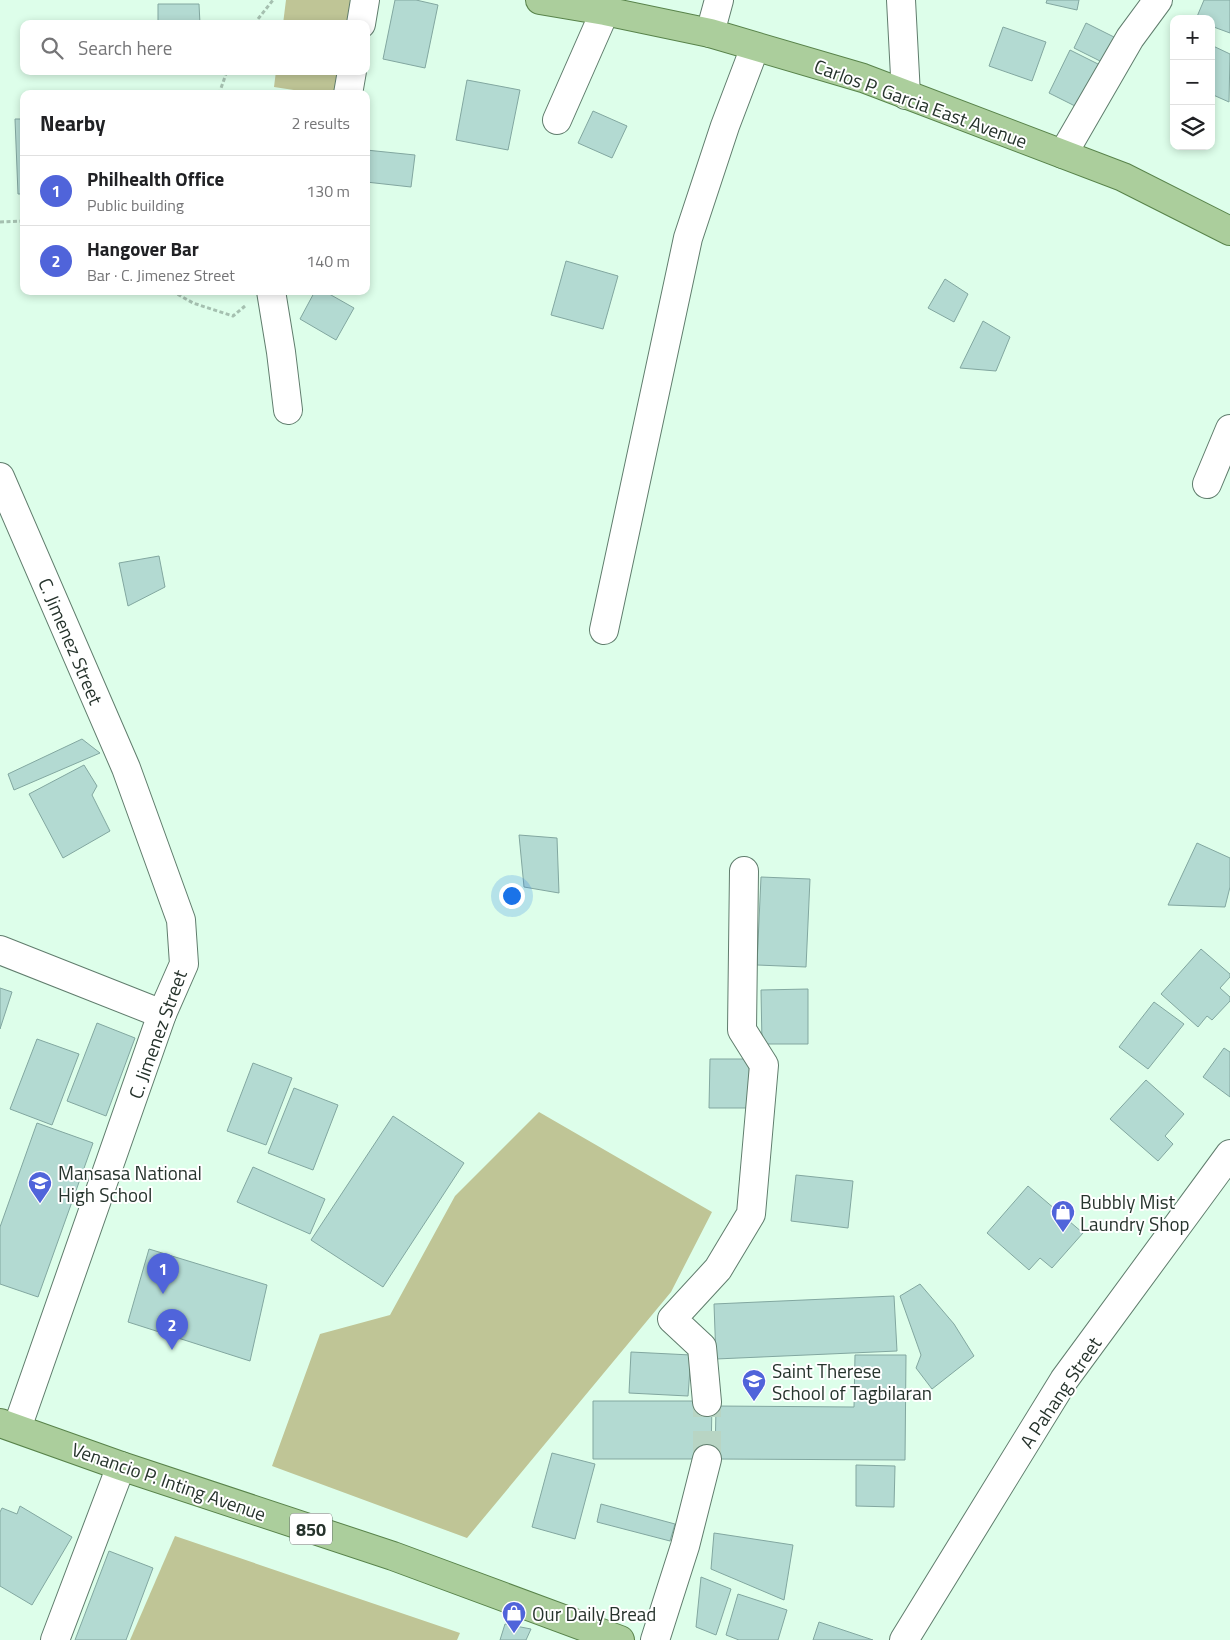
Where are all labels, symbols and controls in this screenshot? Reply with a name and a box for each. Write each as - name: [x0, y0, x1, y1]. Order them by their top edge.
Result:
- map controls: [1170, 15, 1215, 150]
- button: +: [1170, 15, 1215, 60]
- search box: [20, 20, 370, 75]
- text: Search here: [78, 33, 172, 62]
- icon: search: [38, 34, 66, 62]
- street label: Carlos P. Garcia East Avenue: [810, 51, 1032, 155]
- button: −: [1170, 60, 1215, 105]
- button: layers: [1170, 105, 1215, 150]
- text: Nearby: [40, 107, 105, 139]
- text: 2 results: [291, 111, 350, 135]
- text: Philhealth Office: [87, 164, 224, 193]
- text: 1: [52, 179, 60, 203]
- text: 130 m: [306, 179, 350, 203]
- text: Public building: [87, 193, 184, 217]
- text: Hangover Bar: [87, 234, 199, 263]
- text: 2: [52, 249, 60, 273]
- text: 140 m: [306, 249, 350, 273]
- text: Bar · C. Jimenez Street: [87, 263, 235, 287]
- street label: C. Jimenez Street: [31, 573, 111, 709]
- your location: [499, 883, 525, 909]
- street label: C. Jimenez Street: [120, 965, 194, 1103]
- place label: Mansasa National High School: [58, 1158, 202, 1209]
- school or university icon: Mansasa National High School: [27, 1170, 53, 1204]
- place label: Bubbly Mist Laundry Shop: [1080, 1187, 1189, 1238]
- shop icon: Bubbly Mist Laundry Shop: [1050, 1199, 1076, 1233]
- pin: 1: [147, 1253, 179, 1294]
- pin: 2: [156, 1309, 188, 1350]
- street label: A Pahang Street: [1012, 1330, 1108, 1454]
- place label: Saint Therese School of Tagbilaran: [772, 1356, 932, 1407]
- school or university icon: Saint Therese School of Tagbilaran: [741, 1368, 767, 1402]
- street label: Venancio P. Inting Avenue: [68, 1434, 270, 1528]
- road number: 850: [290, 1514, 332, 1545]
- place label: Our Daily Bread: [532, 1599, 656, 1628]
- shop icon: Our Daily Bread: [501, 1600, 527, 1634]

